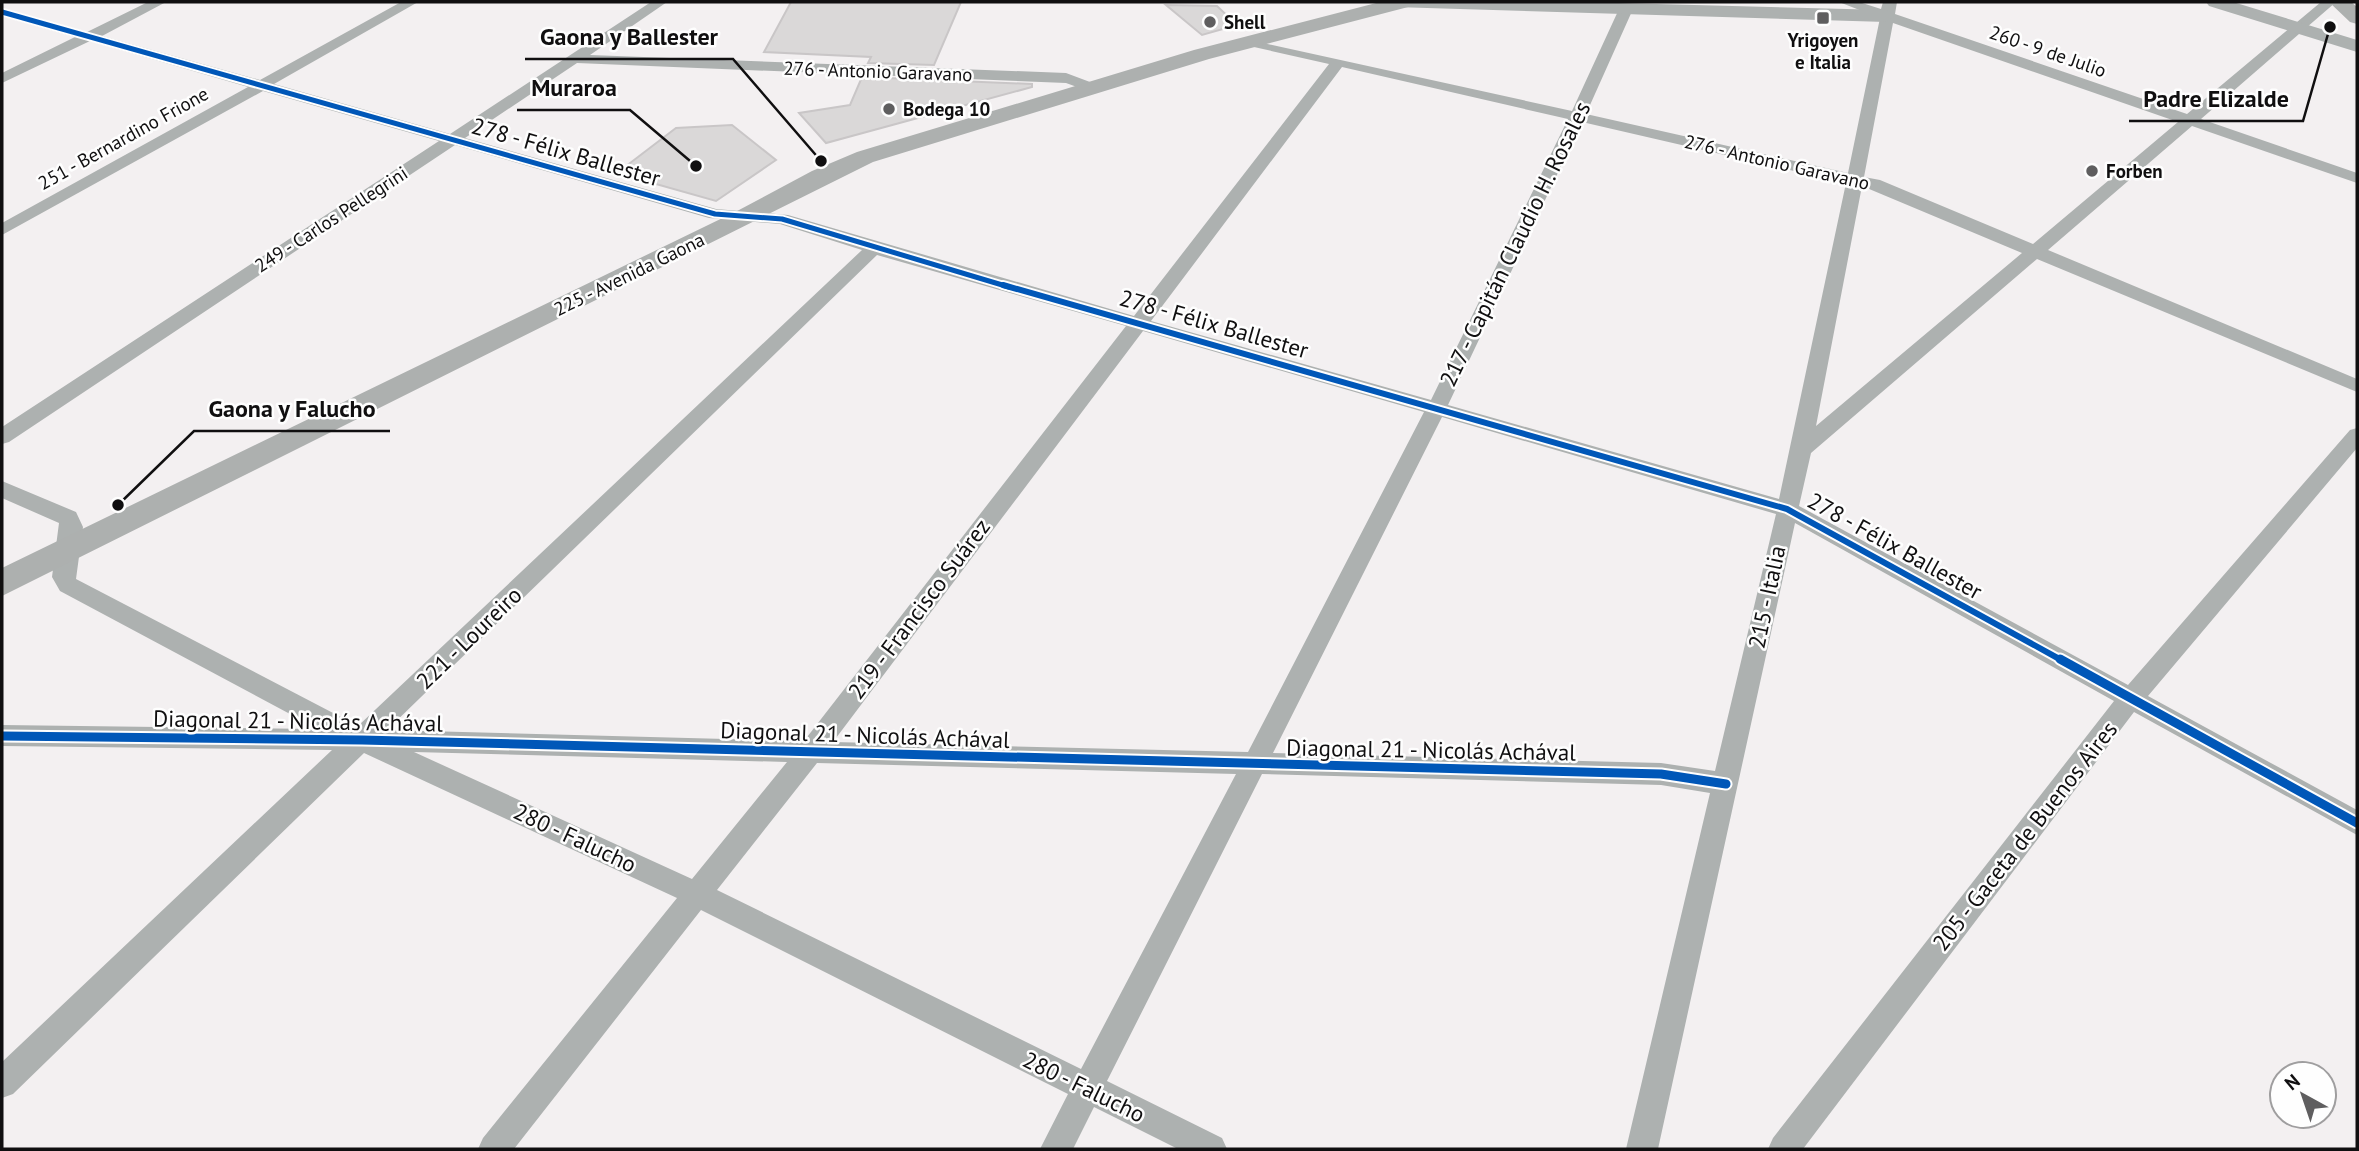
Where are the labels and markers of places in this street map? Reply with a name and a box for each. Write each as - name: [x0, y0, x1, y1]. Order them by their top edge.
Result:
- place label: Shell: [1224, 10, 1266, 34]
- marker: Yrigoyen e Italia: [1815, 10, 1831, 26]
- callout: Gaona y Ballester: [525, 14, 733, 59]
- marker: Shell: [1202, 14, 1218, 30]
- place label: Yrigoyen e Italia: [1787, 28, 1858, 74]
- callout: Muraroa: [517, 65, 630, 110]
- callout: Padre Elizalde: [2129, 76, 2303, 121]
- place label: Bodega 10: [903, 97, 990, 121]
- marker: Bodega 10: [881, 101, 897, 117]
- place label: Forben: [2106, 159, 2163, 183]
- marker: Forben: [2084, 163, 2100, 179]
- callout: Gaona y Falucho: [194, 386, 390, 431]

